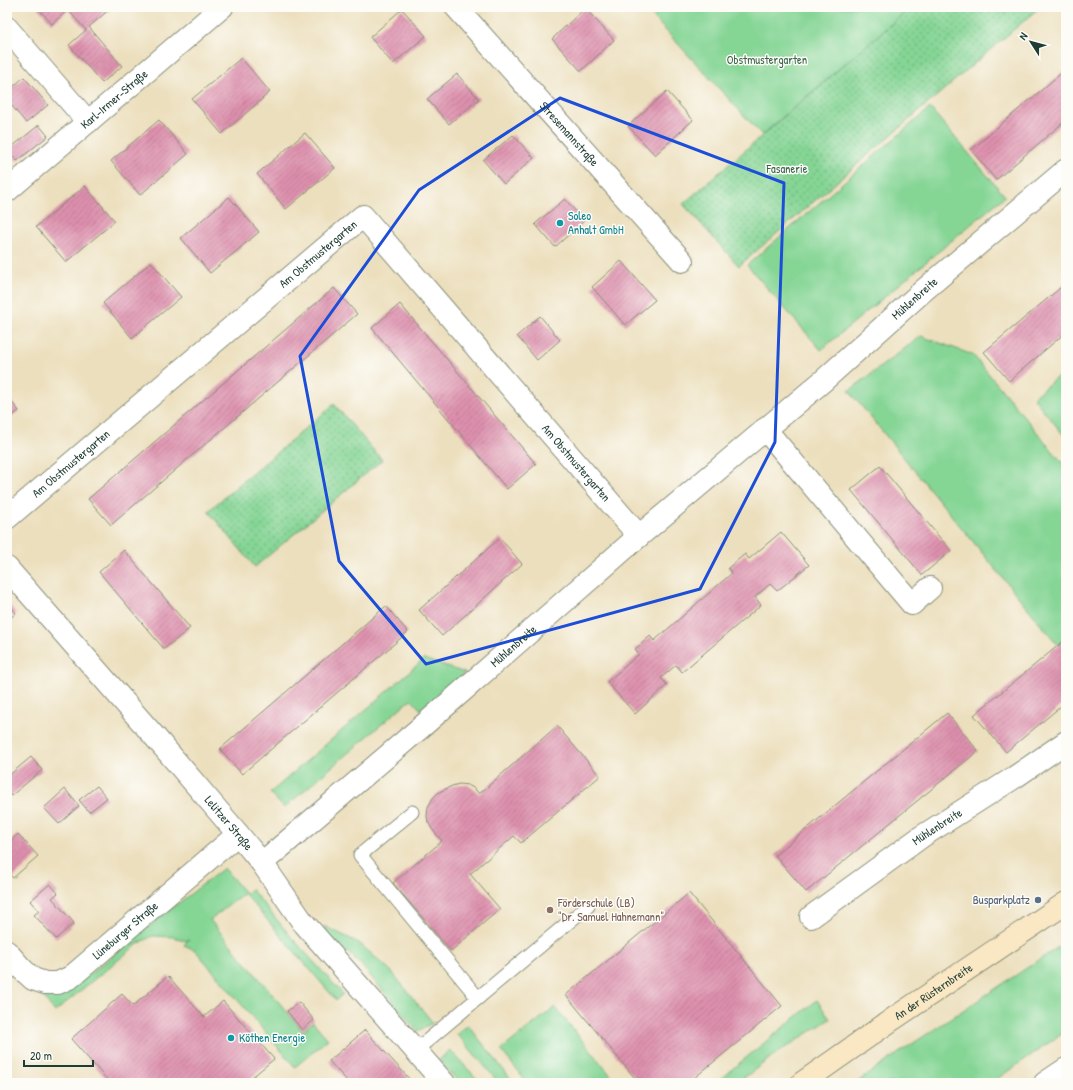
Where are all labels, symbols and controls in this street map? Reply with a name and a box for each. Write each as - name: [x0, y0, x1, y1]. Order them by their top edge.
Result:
- north arrow: [1011, 22, 1051, 62]
- text: N: [1016, 30, 1030, 43]
- park label: Obstmustergarten: [727, 51, 807, 68]
- street label: Karl-Irmer-Straße: [76, 65, 151, 133]
- street label: Stresemannstraße: [536, 98, 603, 170]
- park label: Fasanerie: [766, 160, 808, 177]
- place label: Soleo Anhalt GmbH: [568, 207, 624, 238]
- street label: Am Obstmustergarten: [275, 216, 360, 292]
- marker: Soleo Anhalt GmbH: [555, 218, 565, 228]
- street label: Mühlenbreite: [888, 273, 941, 323]
- street label: Am Obstmustergarten: [538, 420, 615, 505]
- street label: Am Obstmustergarten: [28, 425, 113, 501]
- street label: Mühlenbreite: [486, 621, 540, 671]
- street label: Lelitzer Straße: [201, 792, 257, 854]
- street label: Mühlenbreite: [908, 804, 965, 849]
- place label: Busparkplatz: [973, 891, 1030, 908]
- place label: Förderschule (LB) "Dr. Samuel Hahnemann": [557, 894, 664, 925]
- marker: Busparkplatz: [1033, 895, 1043, 905]
- street label: Lüneburger Straße: [88, 897, 162, 963]
- marker: Förderschule (LB) "Dr. Samuel Hahnemann": [545, 905, 555, 915]
- street label: An der Rüsternbreite: [891, 959, 976, 1024]
- place label: Köthen Energie: [239, 1029, 305, 1046]
- marker: Köthen Energie: [226, 1033, 236, 1043]
- scale bar: [24, 1042, 93, 1068]
- text: 20 m: [30, 1047, 52, 1064]

